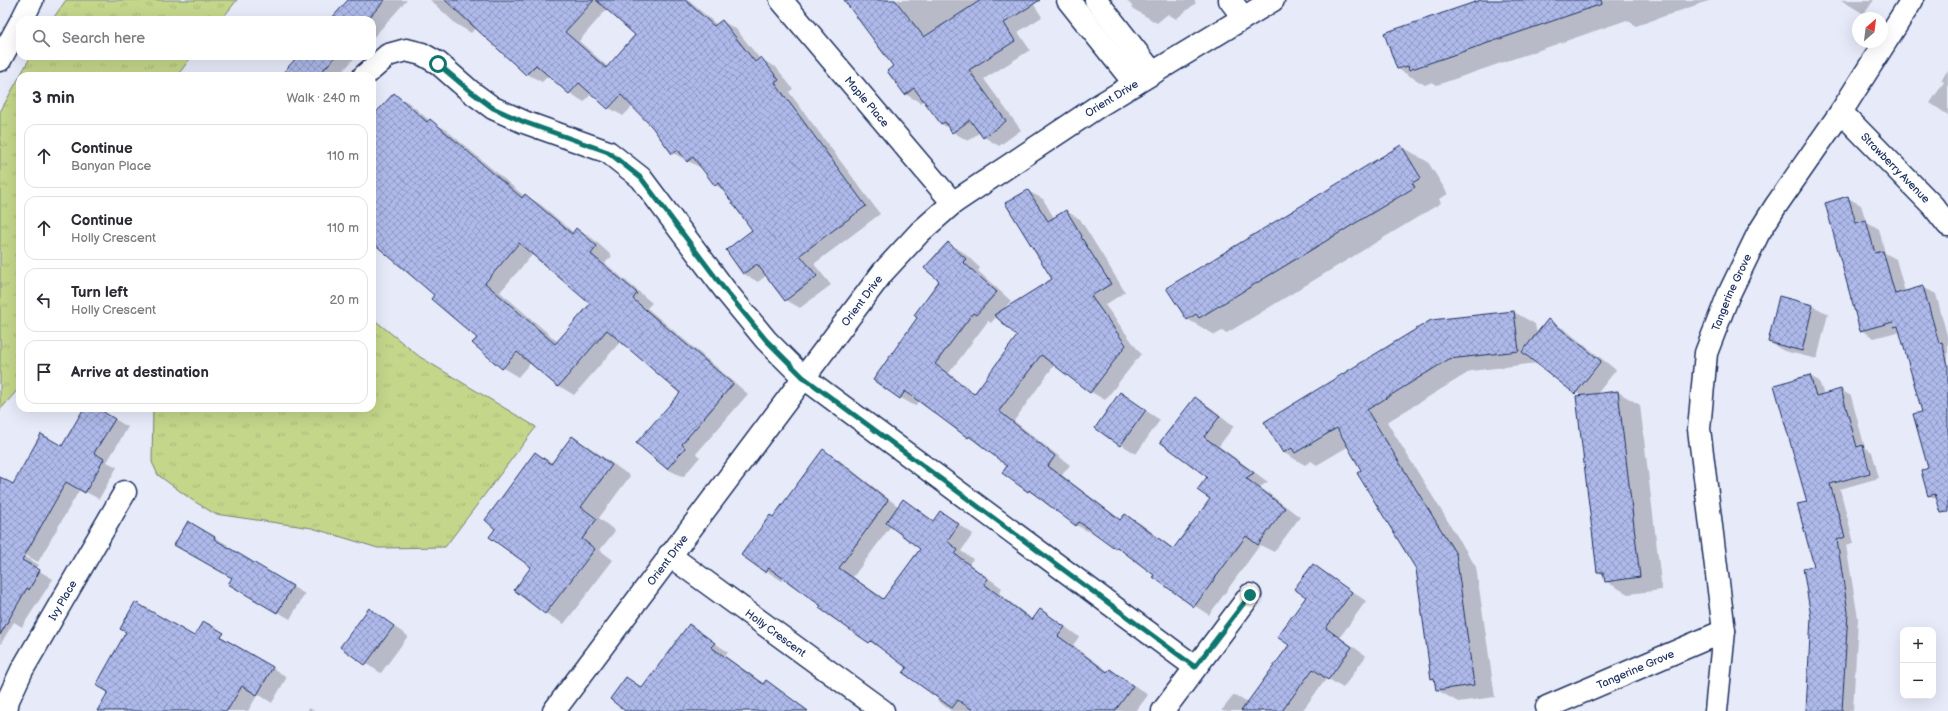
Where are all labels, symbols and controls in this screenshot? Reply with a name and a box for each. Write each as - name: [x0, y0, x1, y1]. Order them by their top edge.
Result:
- north arrow: [1852, 12, 1888, 48]
- search box: [16, 16, 376, 60]
- icon: search: [30, 27, 52, 49]
- text: Search here: [62, 29, 145, 48]
- route start: [429, 55, 447, 73]
- street label: Maple Place: [842, 74, 892, 130]
- street label: Orient Drive: [1083, 77, 1141, 120]
- text: 3 min: [32, 88, 75, 108]
- text: Walk · 240 m: [286, 90, 360, 106]
- street label: Strawberry Avenue: [1858, 130, 1933, 206]
- text: Continue: [71, 139, 133, 158]
- icon: ahead: [33, 145, 55, 167]
- text: 110 m: [327, 148, 359, 164]
- text: Banyan Place: [71, 158, 151, 174]
- text: Continue: [71, 211, 133, 230]
- icon: ahead: [33, 217, 55, 239]
- text: 110 m: [327, 220, 359, 236]
- text: Holly Crescent: [71, 230, 156, 246]
- street label: Tangerine Grove: [1709, 251, 1754, 333]
- street label: Orient Drive: [838, 272, 885, 328]
- text: Turn left: [71, 283, 128, 302]
- icon: left: [33, 289, 55, 311]
- text: 20 m: [329, 292, 359, 308]
- text: Holly Crescent: [71, 302, 156, 318]
- icon: arrive: [33, 361, 55, 383]
- text: Arrive at destination: [71, 363, 209, 382]
- street label: Orient Drive: [644, 531, 691, 588]
- street label: Ivy Place: [46, 577, 79, 623]
- route end: [1241, 586, 1259, 604]
- street label: Holly Crescent: [743, 606, 809, 660]
- map controls: [1900, 627, 1936, 699]
- button: +: [1900, 627, 1936, 663]
- street label: Tangerine Grove: [1594, 647, 1676, 691]
- button: −: [1900, 663, 1936, 699]

